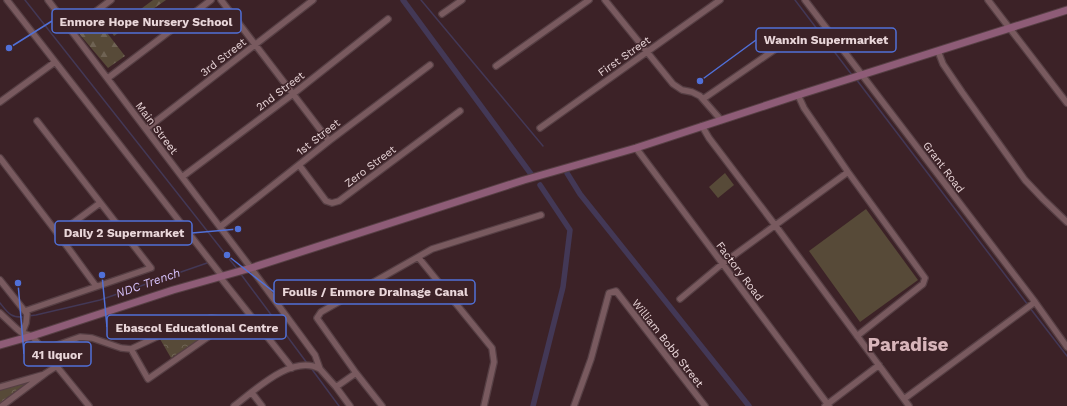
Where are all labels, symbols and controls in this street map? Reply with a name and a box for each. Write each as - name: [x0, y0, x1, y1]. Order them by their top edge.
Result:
- callout: Enmore Hope Nursery School: [52, 9, 241, 33]
- text: Enmore Hope Nursery School: [60, 15, 233, 29]
- callout: Wanxin Supermarket: [756, 28, 896, 52]
- street label: First Street: [596, 33, 653, 79]
- text: Wanxin Supermarket: [764, 33, 889, 47]
- street label: 3rd Street: [198, 35, 249, 79]
- street label: 2nd Street: [254, 69, 307, 114]
- street label: Main Street: [133, 100, 181, 157]
- street label: 1st Street: [294, 116, 343, 158]
- street label: Grant Road: [920, 139, 967, 195]
- street label: Zero Street: [342, 143, 399, 190]
- callout: Daily 2 Supermarket: [55, 221, 192, 245]
- text: Daily 2 Supermarket: [64, 226, 185, 240]
- street label: Factory Road: [713, 239, 766, 303]
- water label: NDC Trench: [114, 265, 182, 301]
- callout: Foulis / Enmore Drainage Canal: [274, 280, 475, 304]
- text: Foulis / Enmore Drainage Canal: [282, 285, 468, 299]
- street label: William Bobb Street: [629, 297, 706, 390]
- callout: Ebascol Educational Centre: [107, 315, 286, 339]
- text: Ebascol Educational Centre: [116, 321, 278, 335]
- district label: Paradise: [867, 333, 949, 356]
- callout: 41 liquor: [24, 342, 91, 366]
- text: 41 liquor: [32, 348, 83, 362]

